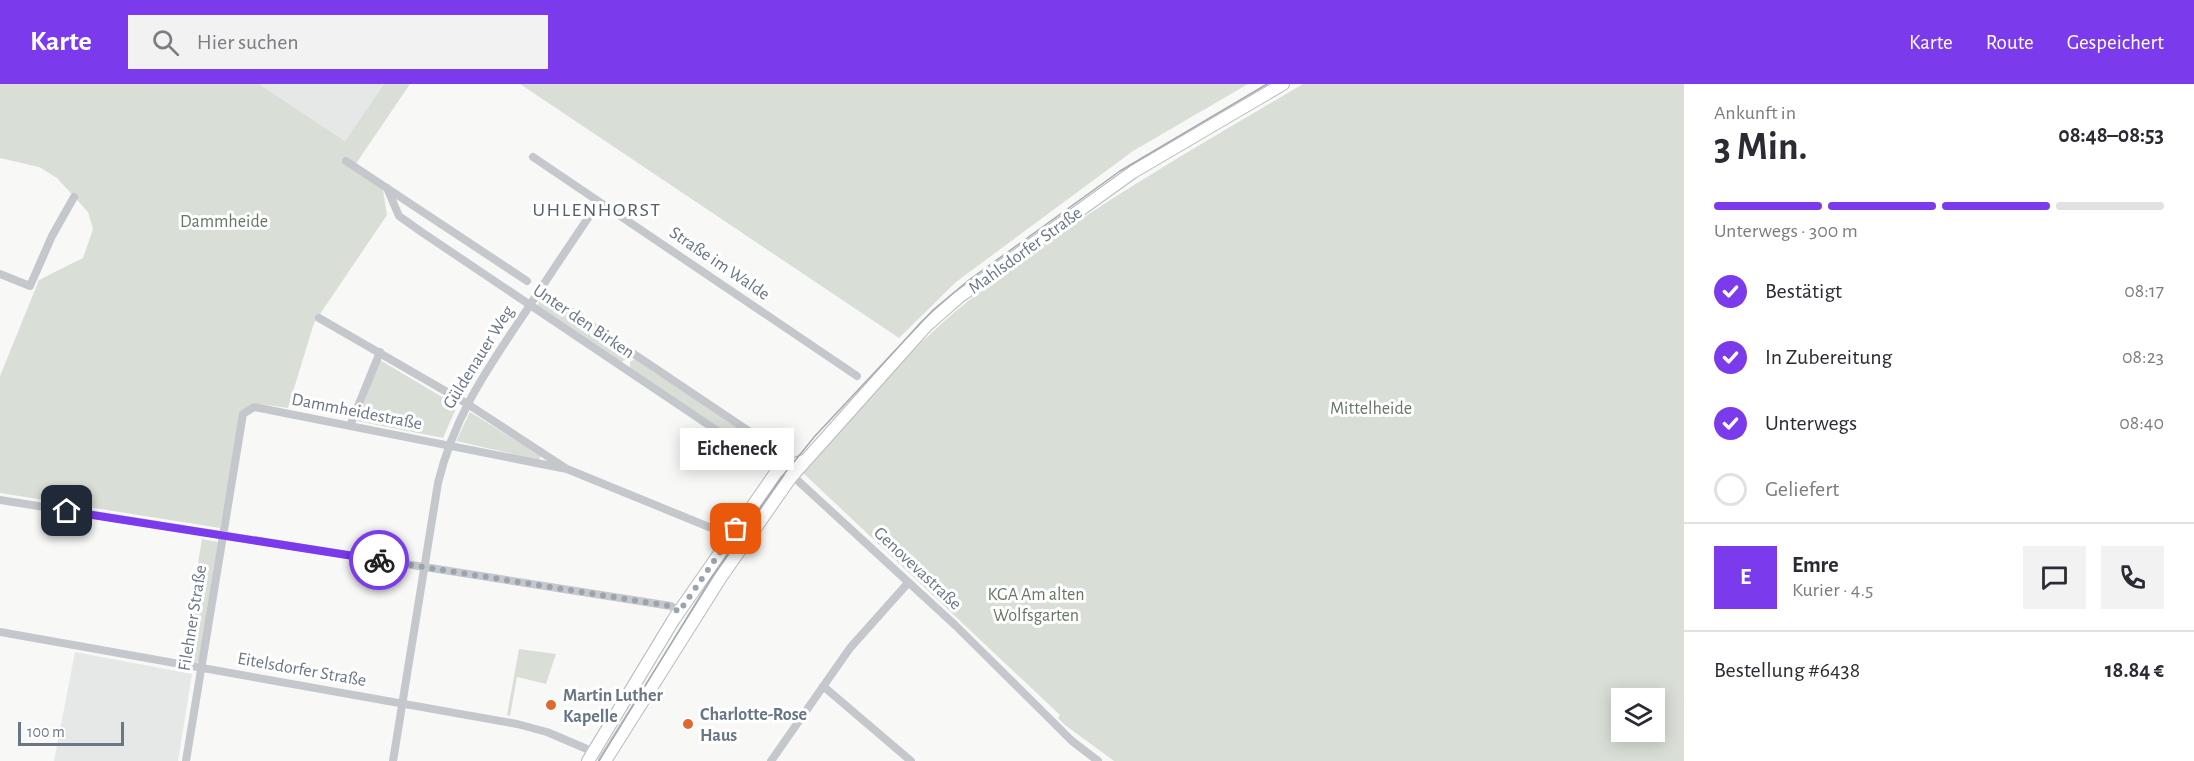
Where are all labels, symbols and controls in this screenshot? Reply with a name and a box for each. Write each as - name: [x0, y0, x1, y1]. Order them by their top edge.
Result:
- search box: [128, 15, 548, 69]
- icon: search: [149, 26, 182, 59]
- text: Karte: [30, 28, 92, 56]
- text: Hier suchen: [197, 31, 299, 53]
- text: Karte: [1909, 32, 1953, 53]
- text: Route: [1986, 32, 2034, 53]
- text: Gespeichert: [2067, 32, 2164, 53]
- text: Ankunft in: [1714, 103, 1796, 123]
- text: 08:48–08:53: [2058, 124, 2164, 146]
- text: 3 Min.: [1714, 128, 1808, 167]
- district label: UHLENHORST: [533, 200, 661, 220]
- street label: Mahlsdorfer Straße: [966, 204, 1086, 298]
- park label: Dammheide: [180, 213, 268, 231]
- text: Unterwegs · 300 m: [1714, 221, 1858, 241]
- street label: Straße im Walde: [666, 224, 773, 304]
- icon: check: [1714, 275, 1747, 308]
- text: Bestätigt: [1765, 280, 1842, 302]
- street label: Unter den Birken: [529, 281, 637, 362]
- text: 08:17: [2124, 281, 2164, 301]
- street label: Güldenauer Weg: [440, 303, 518, 412]
- icon: check: [1714, 341, 1747, 374]
- text: In Zubereitung: [1765, 346, 1892, 368]
- text: 08:23: [2122, 347, 2164, 367]
- street label: Dammheidestraße: [290, 390, 424, 433]
- park label: Mittelheide: [1330, 400, 1412, 418]
- icon: check: [1714, 407, 1747, 440]
- text: Unterwegs: [1765, 412, 1857, 434]
- text: 08:40: [2119, 413, 2164, 433]
- callout: Eicheneck: [679, 427, 793, 469]
- text: Eicheneck: [697, 439, 777, 459]
- text: Geliefert: [1765, 478, 1839, 500]
- pin: [41, 485, 92, 536]
- icon: home: [50, 494, 83, 527]
- pin: [710, 503, 761, 554]
- icon: bag: [719, 512, 752, 545]
- street label: Genovevastraße: [870, 524, 965, 614]
- courier: [349, 530, 409, 590]
- icon: bike: [363, 544, 396, 577]
- button: chat: [2023, 546, 2086, 609]
- button: phone: [2101, 546, 2164, 609]
- text: Emre: [1792, 554, 1839, 576]
- street label: Filehner Straße: [176, 564, 210, 672]
- text: E: [1740, 566, 1751, 588]
- text: Kurier · 4.5: [1792, 580, 1873, 600]
- park label: KGA Am alten Wolfsgarten: [987, 586, 1085, 625]
- street label: Eitelsdorfer Straße: [236, 650, 368, 690]
- text: Bestellung #6438: [1714, 659, 1860, 681]
- text: 18.84 €: [2105, 659, 2164, 681]
- place label: Martin Luther Kapelle: [563, 687, 663, 726]
- map controls: [1611, 688, 1665, 742]
- button: layers: [1611, 688, 1665, 742]
- marker: Martin Luther Kapelle: [544, 698, 558, 712]
- place label: Charlotte-Rose Haus: [700, 706, 807, 745]
- marker: Charlotte-Rose Haus: [681, 717, 695, 731]
- scale bar: [18, 719, 124, 746]
- text: 100 m: [27, 724, 65, 740]

